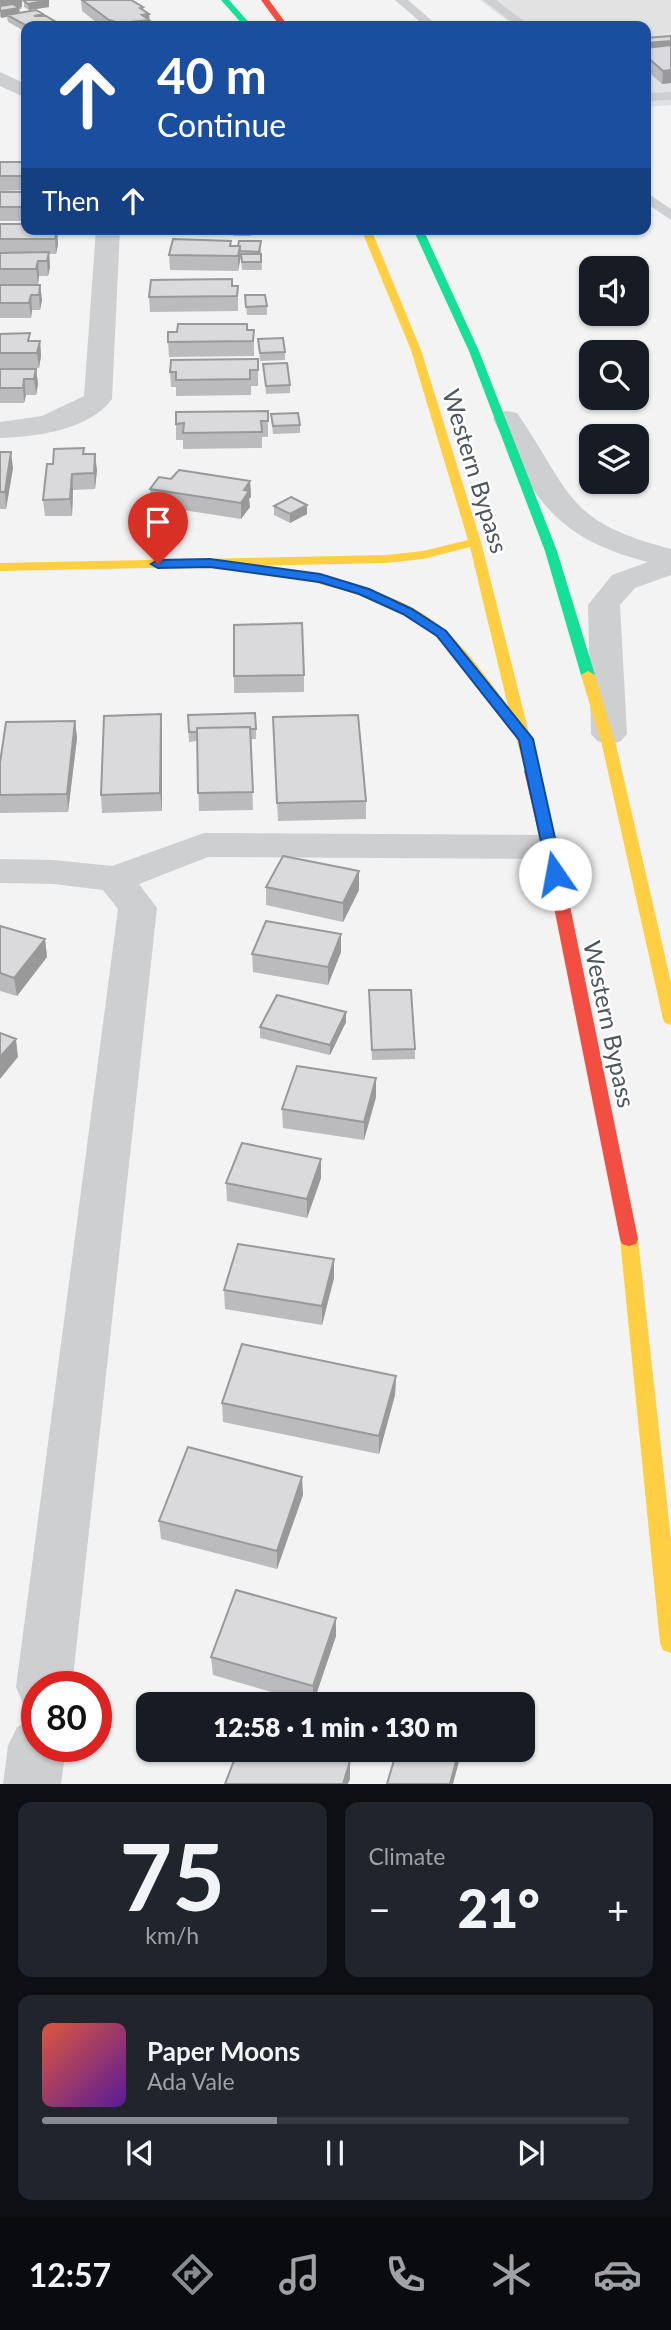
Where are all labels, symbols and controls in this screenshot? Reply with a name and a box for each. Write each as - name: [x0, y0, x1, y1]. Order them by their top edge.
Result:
- text: 40 m: [157, 46, 267, 104]
- icon: ahead: [42, 49, 133, 140]
- text: Continue: [157, 105, 286, 144]
- icon: ahead: [114, 182, 152, 220]
- text: Then: [42, 185, 100, 217]
- map controls: [579, 256, 649, 494]
- button: sound: [579, 256, 649, 326]
- button: search: [579, 340, 649, 410]
- street label: Western Bypass: [437, 386, 515, 556]
- button: layers: [579, 424, 649, 494]
- pin: [128, 492, 188, 564]
- icon: arrive: [139, 503, 177, 541]
- position arrow: [518, 837, 592, 911]
- street label: Western Bypass: [578, 938, 642, 1110]
- speed limit sign: 80: [21, 1671, 112, 1762]
- text: 12:58 · 1 min · 130 m: [213, 1711, 458, 1743]
- text: 75: [119, 1821, 225, 1930]
- text: Climate: [369, 1842, 445, 1870]
- text: 21°: [458, 1877, 540, 1939]
- text: −: [369, 1886, 391, 1932]
- text: +: [607, 1886, 629, 1932]
- text: km/h: [145, 1921, 199, 1949]
- text: Paper Moons: [147, 2035, 300, 2067]
- text: Ada Vale: [147, 2067, 235, 2095]
- icon: previous: [121, 2134, 159, 2172]
- icon: pause: [316, 2134, 354, 2172]
- icon: next: [512, 2134, 550, 2172]
- icon: directions: [168, 2250, 217, 2299]
- icon: music: [275, 2250, 324, 2299]
- icon: phone: [381, 2250, 430, 2299]
- icon: climate: [487, 2250, 536, 2299]
- icon: car: [593, 2250, 642, 2299]
- text: 12:57: [29, 2255, 111, 2294]

